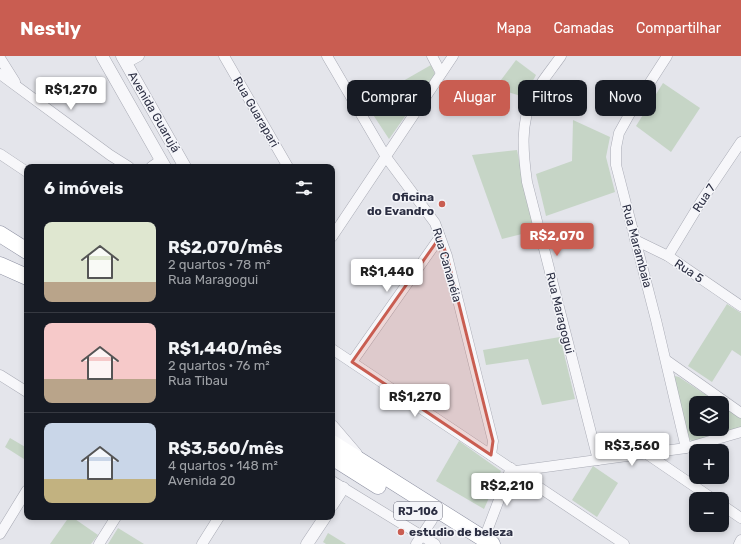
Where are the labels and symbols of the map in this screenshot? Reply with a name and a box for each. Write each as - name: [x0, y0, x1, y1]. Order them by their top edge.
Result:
- street label: Avenida Guarujá: [125, 69, 183, 155]
- street label: Rua Guarapari: [230, 74, 282, 150]
- pin: R$1,270: [34, 77, 108, 111]
- street label: Rua 7: [690, 181, 718, 215]
- place label: Oficina do Evandro: [367, 190, 434, 218]
- marker: Oficina do Evandro: [437, 199, 447, 209]
- street label: Rua Marambaia: [619, 203, 655, 289]
- pin: R$2,070: [520, 223, 594, 257]
- street label: Rua Cananéia: [430, 226, 464, 304]
- street label: Rua 5: [672, 256, 706, 286]
- pin: R$1,440: [350, 259, 424, 293]
- street label: Rua Maragogui: [543, 271, 577, 355]
- pin: R$1,270: [378, 384, 452, 418]
- pin: R$3,560: [595, 433, 669, 467]
- pin: R$2,210: [470, 473, 544, 507]
- road number: RJ-106: [394, 502, 442, 520]
- place label: estudio de beleza: [409, 525, 513, 539]
- marker: estudio de beleza: [396, 527, 406, 537]

